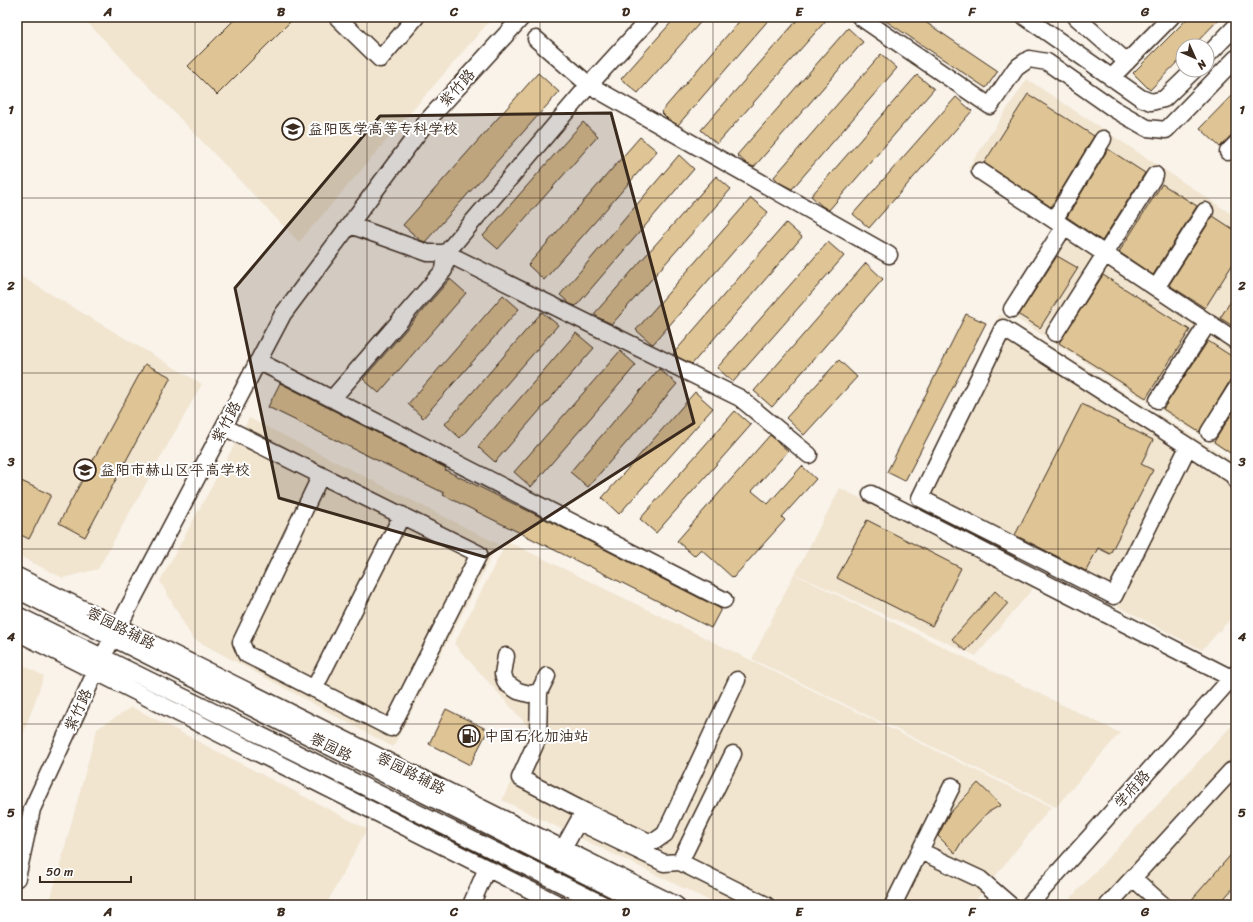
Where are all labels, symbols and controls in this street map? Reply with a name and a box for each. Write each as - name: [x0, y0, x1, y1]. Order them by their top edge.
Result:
- text: A: [103, 0, 112, 23]
- text: B: [277, 0, 286, 23]
- text: C: [449, 0, 459, 23]
- text: D: [622, 0, 630, 23]
- text: E: [795, 0, 804, 23]
- text: F: [967, 0, 976, 23]
- text: G: [1140, 0, 1150, 23]
- north arrow: [1175, 38, 1215, 78]
- text: N: [1192, 55, 1212, 74]
- street label: 紫竹路: [432, 63, 482, 113]
- text: 1: [8, 98, 14, 121]
- text: 1: [1239, 98, 1245, 121]
- school or university icon: 益阳医学高等专科学校: [280, 116, 306, 142]
- place label: 益阳医学高等专科学校: [308, 116, 458, 142]
- text: 2: [6, 274, 15, 297]
- text: 2: [1237, 274, 1246, 297]
- street label: 紫竹路: [204, 396, 248, 448]
- text: 3: [6, 450, 15, 473]
- text: 3: [1237, 450, 1246, 473]
- school or university icon: 益阳市赫山区平高学校: [72, 457, 98, 483]
- place label: 益阳市赫山区平高学校: [100, 457, 250, 483]
- street label: 蓉园路辅路: [82, 599, 160, 657]
- text: 4: [6, 625, 16, 648]
- text: 4: [1237, 625, 1247, 648]
- street label: 紫竹路: [57, 684, 99, 736]
- fuel station icon: 中国石化加油站: [456, 723, 482, 749]
- place label: 中国石化加油站: [484, 723, 589, 749]
- street label: 蓉园路: [305, 725, 357, 769]
- street label: 蓉园路辅路: [372, 744, 450, 802]
- street label: 学府路: [1107, 764, 1157, 814]
- text: 5: [7, 801, 15, 824]
- text: 5: [1238, 801, 1246, 824]
- scale bar: [40, 858, 131, 884]
- text: 50 m: [46, 861, 73, 883]
- text: A: [103, 900, 112, 922]
- text: B: [277, 900, 286, 922]
- text: C: [449, 900, 459, 922]
- text: D: [622, 900, 630, 922]
- text: E: [795, 900, 804, 922]
- text: F: [967, 900, 976, 922]
- text: G: [1140, 900, 1150, 922]

